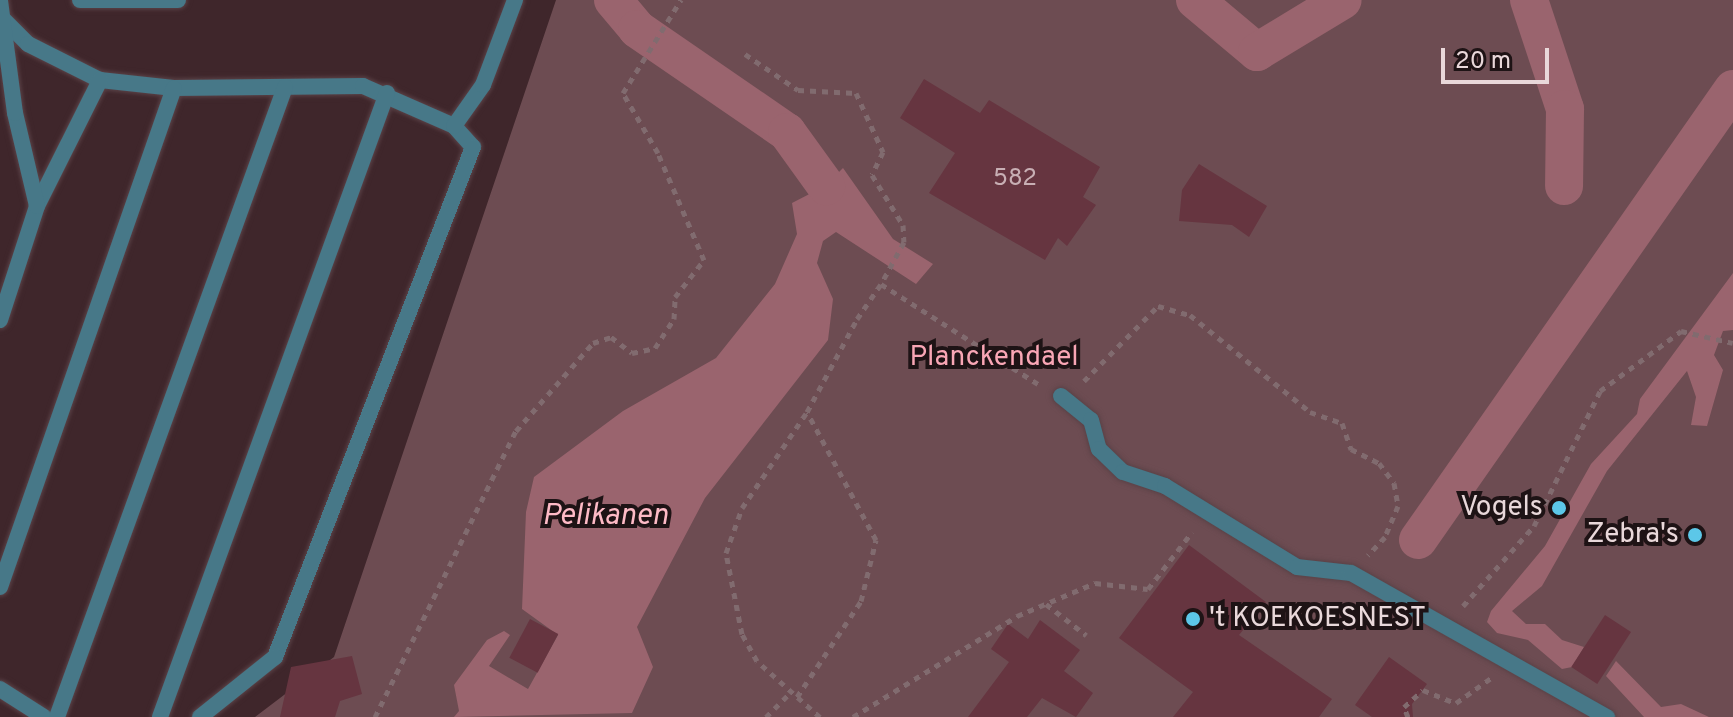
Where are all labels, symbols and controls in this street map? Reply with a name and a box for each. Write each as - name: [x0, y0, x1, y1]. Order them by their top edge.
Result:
- scale bar: [1445, 32, 1553, 82]
- text: 20 m: [1455, 47, 1511, 77]
- house number: 582: [993, 166, 1037, 194]
- park label: Planckendael: [909, 341, 1079, 375]
- place label: Vogels: [1460, 491, 1543, 525]
- water label: Pelikanen: [542, 499, 668, 535]
- marker: Vogels: [1550, 499, 1568, 517]
- place label: Zebra's: [1587, 518, 1679, 552]
- marker: Zebra's: [1686, 526, 1704, 544]
- place label: 't KOEKOESNEST: [1209, 602, 1426, 636]
- marker: 't KOEKOESNEST: [1184, 610, 1202, 628]

